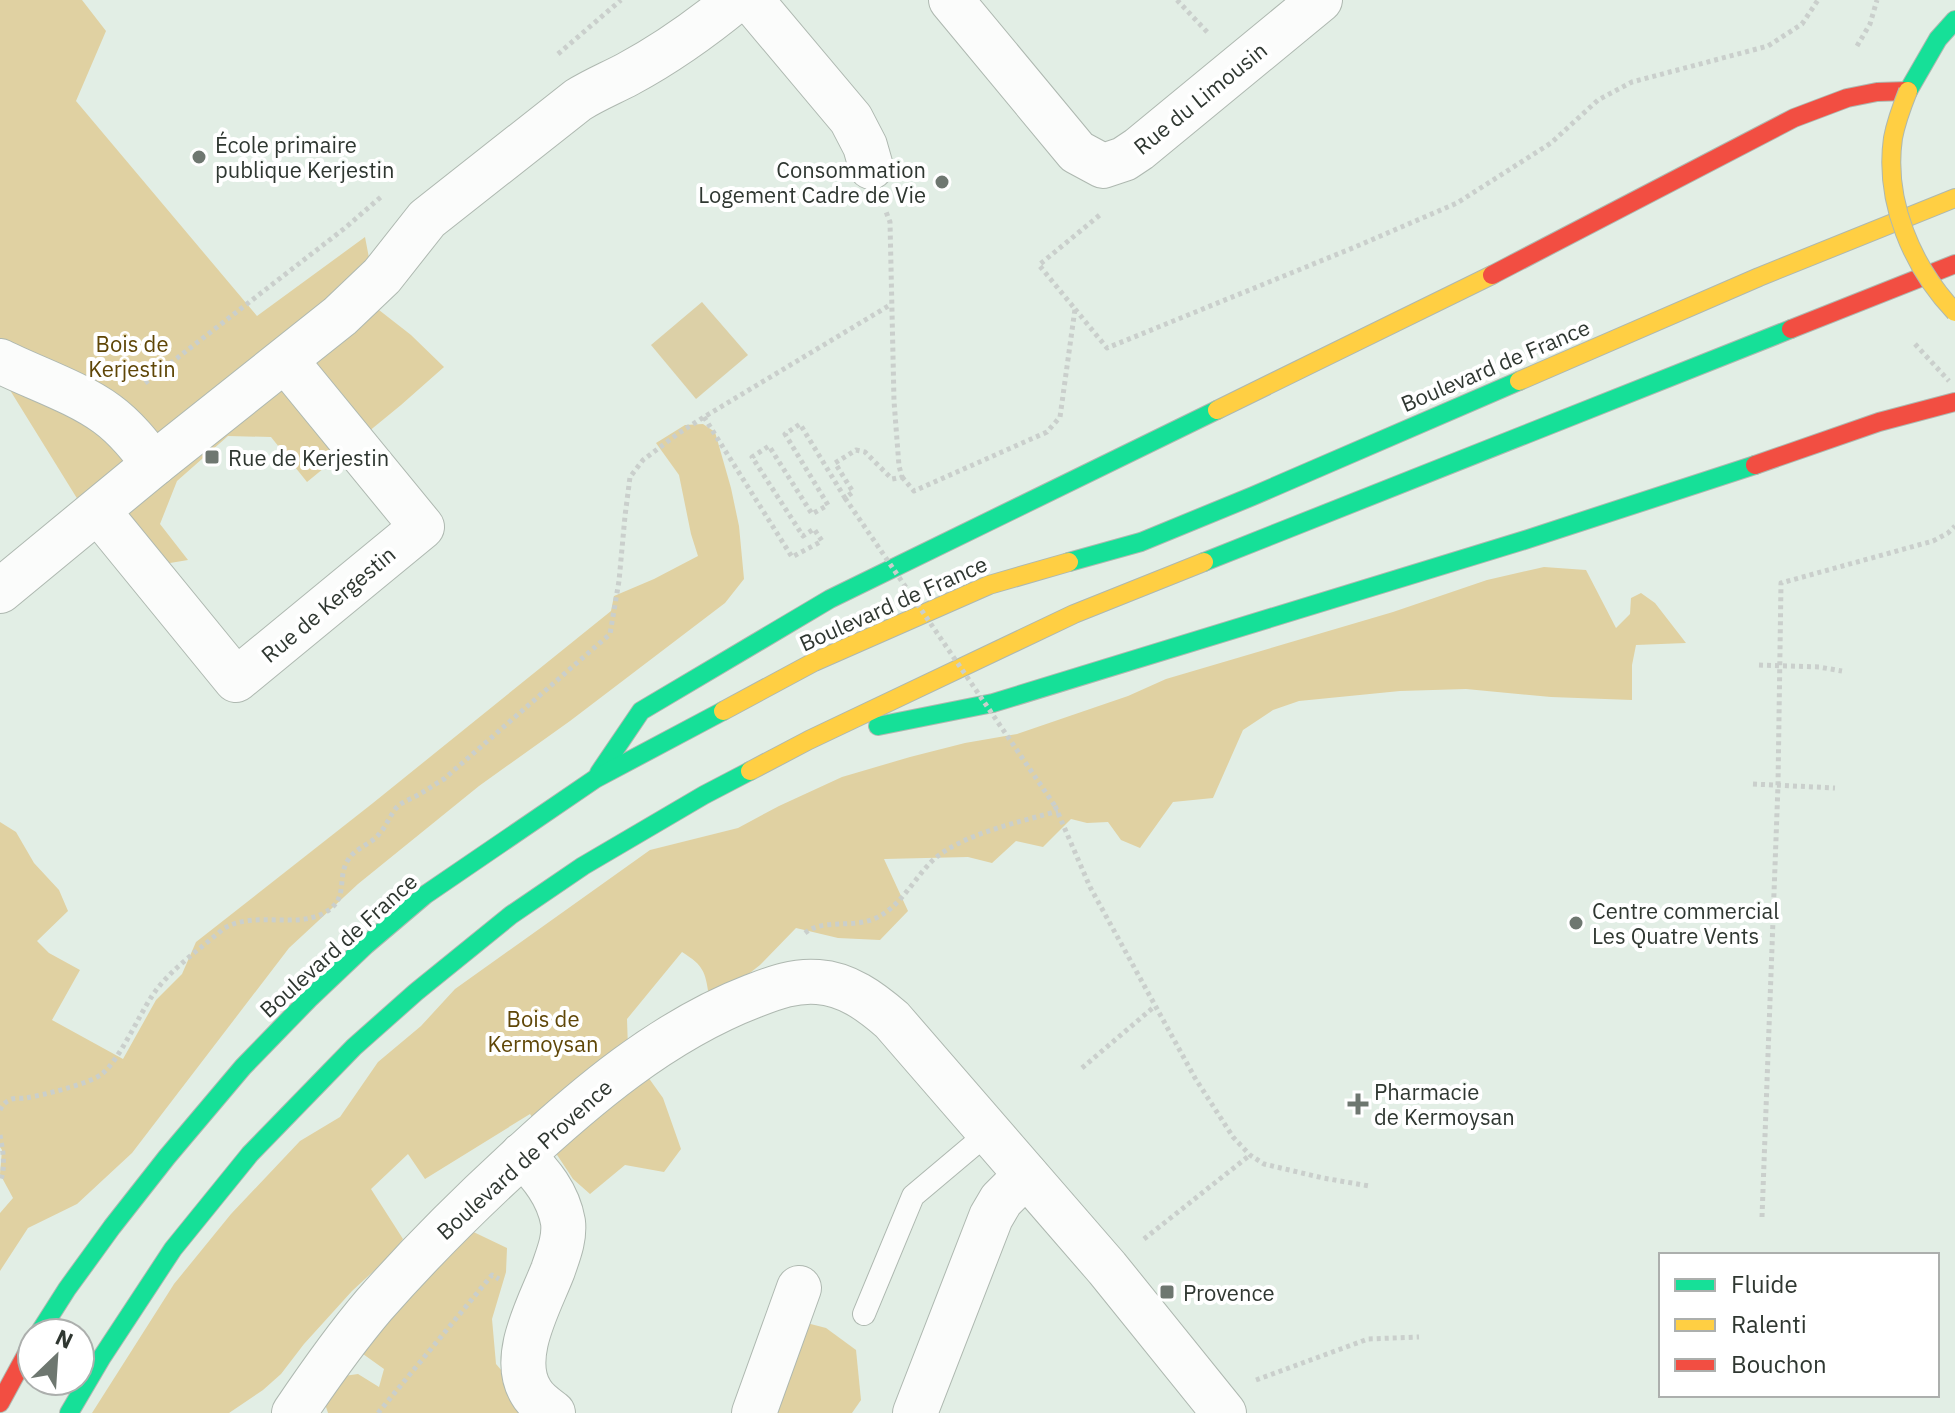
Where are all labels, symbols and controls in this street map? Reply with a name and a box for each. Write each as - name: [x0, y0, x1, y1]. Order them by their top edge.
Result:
- street label: Rue du Limousin: [1127, 35, 1273, 161]
- place label: École primaire publique Kerjestin: [215, 130, 394, 184]
- marker: École primaire publique Kerjestin: [190, 148, 208, 166]
- place label: Consommation Logement Cadre de Vie: [698, 155, 926, 209]
- marker: Consommation Logement Cadre de Vie: [933, 173, 951, 191]
- street label: Boulevard de France: [1396, 312, 1594, 418]
- park label: Bois de Kerjestin: [88, 329, 176, 383]
- place label: Rue de Kerjestin: [228, 443, 389, 472]
- marker: Rue de Kerjestin: [203, 448, 221, 466]
- street label: Rue de Kergestin: [255, 539, 401, 669]
- street label: Boulevard de France: [795, 549, 991, 657]
- street label: Boulevard de France: [253, 866, 423, 1024]
- place label: Centre commercial Les Quatre Vents: [1592, 896, 1779, 950]
- marker: Centre commercial Les Quatre Vents: [1567, 914, 1585, 932]
- park label: Bois de Kermoysan: [488, 1004, 598, 1058]
- street label: Boulevard de Provence: [430, 1072, 618, 1246]
- place label: Pharmacie de Kermoysan: [1374, 1077, 1515, 1131]
- marker: Pharmacie de Kermoysan: [1349, 1095, 1367, 1113]
- legend: [1659, 1253, 1939, 1397]
- text: Fluide: [1731, 1268, 1798, 1300]
- place label: Provence: [1183, 1278, 1274, 1307]
- marker: Provence: [1158, 1283, 1176, 1301]
- text: Ralenti: [1731, 1308, 1807, 1340]
- north arrow: [16, 1317, 96, 1397]
- text: N: [51, 1322, 78, 1355]
- text: Bouchon: [1731, 1348, 1827, 1380]

